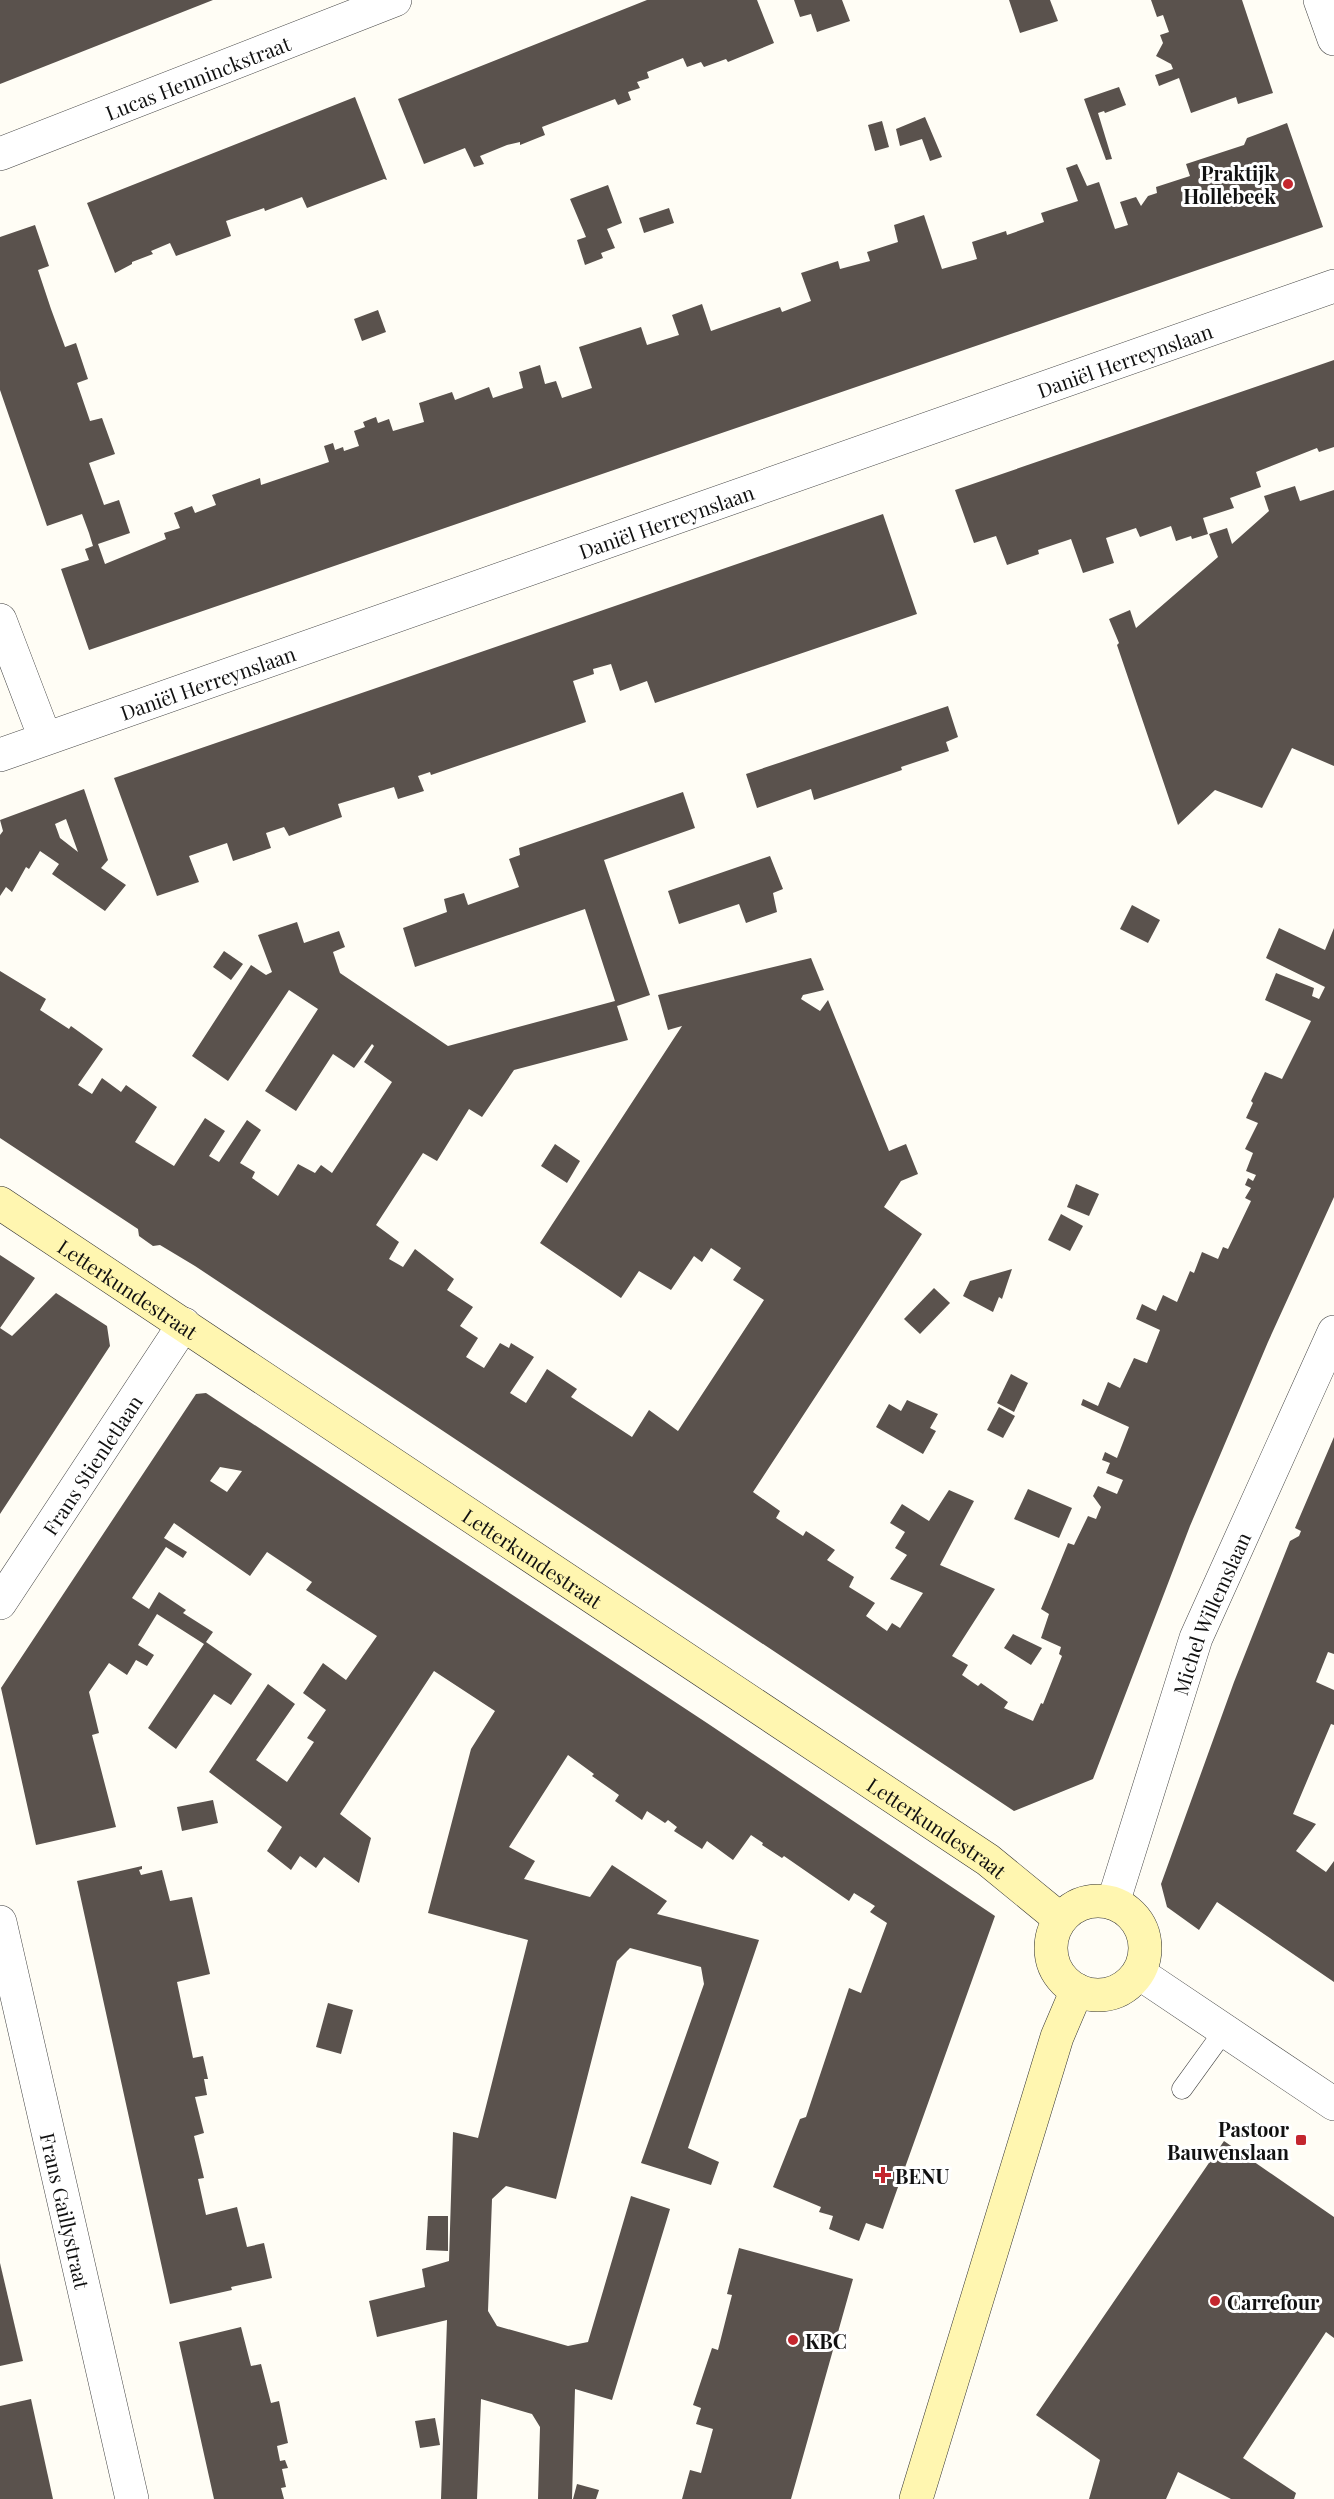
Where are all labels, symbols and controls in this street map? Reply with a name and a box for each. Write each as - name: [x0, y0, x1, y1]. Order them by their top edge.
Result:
- street label: Lucas Henninckstraat: [101, 28, 295, 125]
- place label: Praktijk Hollebeek: [1183, 159, 1276, 209]
- marker: Praktijk Hollebeek: [1281, 177, 1295, 191]
- street label: Daniël Herreynslaan: [1033, 316, 1216, 403]
- street label: Daniël Herreynslaan: [575, 478, 757, 564]
- street label: Daniël Herreynslaan: [116, 639, 299, 725]
- street label: Letterkundestraat: [53, 1232, 204, 1345]
- street label: Frans Stienletlaan: [35, 1389, 147, 1540]
- street label: Letterkundestraat: [458, 1501, 609, 1614]
- street label: Michel Willemslaan: [1166, 1527, 1256, 1698]
- street label: Letterkundestraat: [863, 1770, 1013, 1884]
- place label: Pastoor Bauwenslaan: [1167, 2115, 1290, 2165]
- street label: Frans Gaillystraat: [35, 2130, 97, 2292]
- marker: Pastoor Bauwenslaan: [1294, 2133, 1308, 2147]
- place label: BENU: [895, 2162, 950, 2189]
- marker: BENU: [876, 2168, 890, 2182]
- place label: Carrefour: [1227, 2288, 1320, 2315]
- marker: Carrefour: [1208, 2294, 1222, 2308]
- place label: KBC: [805, 2327, 847, 2354]
- marker: KBC: [786, 2333, 800, 2347]

